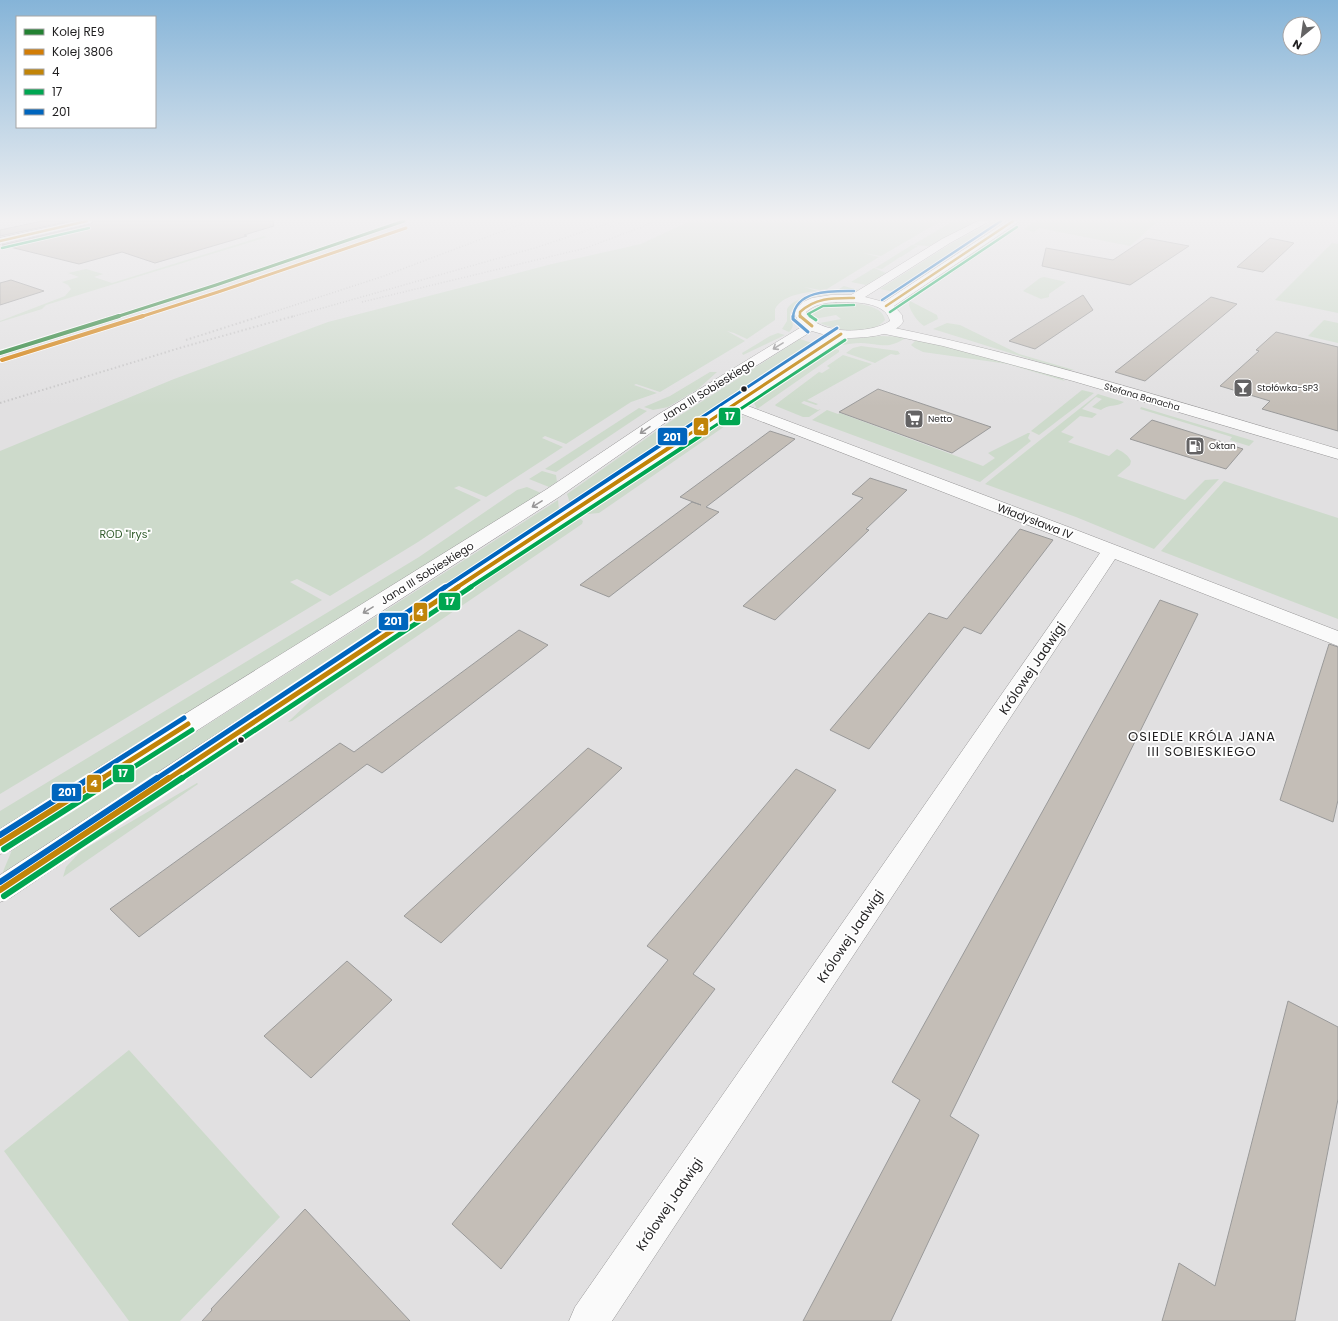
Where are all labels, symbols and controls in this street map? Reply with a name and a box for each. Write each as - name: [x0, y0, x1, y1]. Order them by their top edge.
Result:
- legend: [16, 16, 156, 128]
- north arrow: [1282, 16, 1322, 56]
- text: Kolej RE9: [52, 23, 104, 40]
- text: N: [1290, 36, 1305, 54]
- text: Kolej 3806: [52, 43, 113, 60]
- text: 4: [52, 63, 60, 80]
- text: 17: [52, 83, 63, 100]
- text: 201: [52, 103, 70, 120]
- one-way arrow: [773, 342, 784, 350]
- street label: Jana III Sobieskiego: [658, 355, 758, 425]
- bar icon: Stołówka-SP3: [1232, 377, 1254, 399]
- street label: Stefana Banacha: [1103, 380, 1181, 414]
- place label: Stołówka-SP3: [1257, 382, 1318, 394]
- unlabelled marker: [739, 384, 749, 394]
- line badge: 17: [718, 407, 741, 426]
- text: 17: [725, 408, 735, 424]
- supermarket icon: Netto: [903, 408, 925, 430]
- place label: Netto: [928, 413, 952, 425]
- line badge: 4: [693, 417, 709, 436]
- text: 4: [697, 419, 705, 435]
- one-way arrow: [639, 426, 650, 434]
- line badge: 201: [657, 427, 688, 446]
- text: 201: [663, 429, 681, 445]
- fuel station icon: Oktan: [1184, 435, 1206, 457]
- place label: Oktan: [1209, 440, 1236, 452]
- street label: Władysława IV: [995, 499, 1076, 543]
- one-way arrow: [531, 500, 543, 508]
- park label: ROD "Irys": [99, 526, 151, 542]
- street label: Jana III Sobieskiego: [377, 538, 477, 608]
- line badge: 17: [438, 592, 461, 611]
- text: 17: [445, 593, 455, 609]
- line badge: 4: [413, 602, 428, 622]
- text: 4: [416, 604, 424, 620]
- one-way arrow: [362, 607, 374, 615]
- line badge: 201: [378, 612, 409, 631]
- text: 201: [384, 613, 402, 629]
- street label: Królowej Jadwigi: [994, 618, 1071, 718]
- district label: OSIEDLE KRÓLA JANA III SOBIESKIEGO: [1128, 727, 1276, 761]
- unlabelled marker: [236, 735, 246, 745]
- line badge: 17: [112, 764, 135, 783]
- text: 17: [118, 765, 128, 781]
- line badge: 4: [86, 774, 102, 793]
- text: 4: [90, 775, 98, 791]
- line badge: 201: [51, 783, 82, 802]
- text: 201: [58, 784, 76, 800]
- street label: Królowej Jadwigi: [812, 886, 889, 986]
- street label: Królowej Jadwigi: [631, 1154, 708, 1254]

